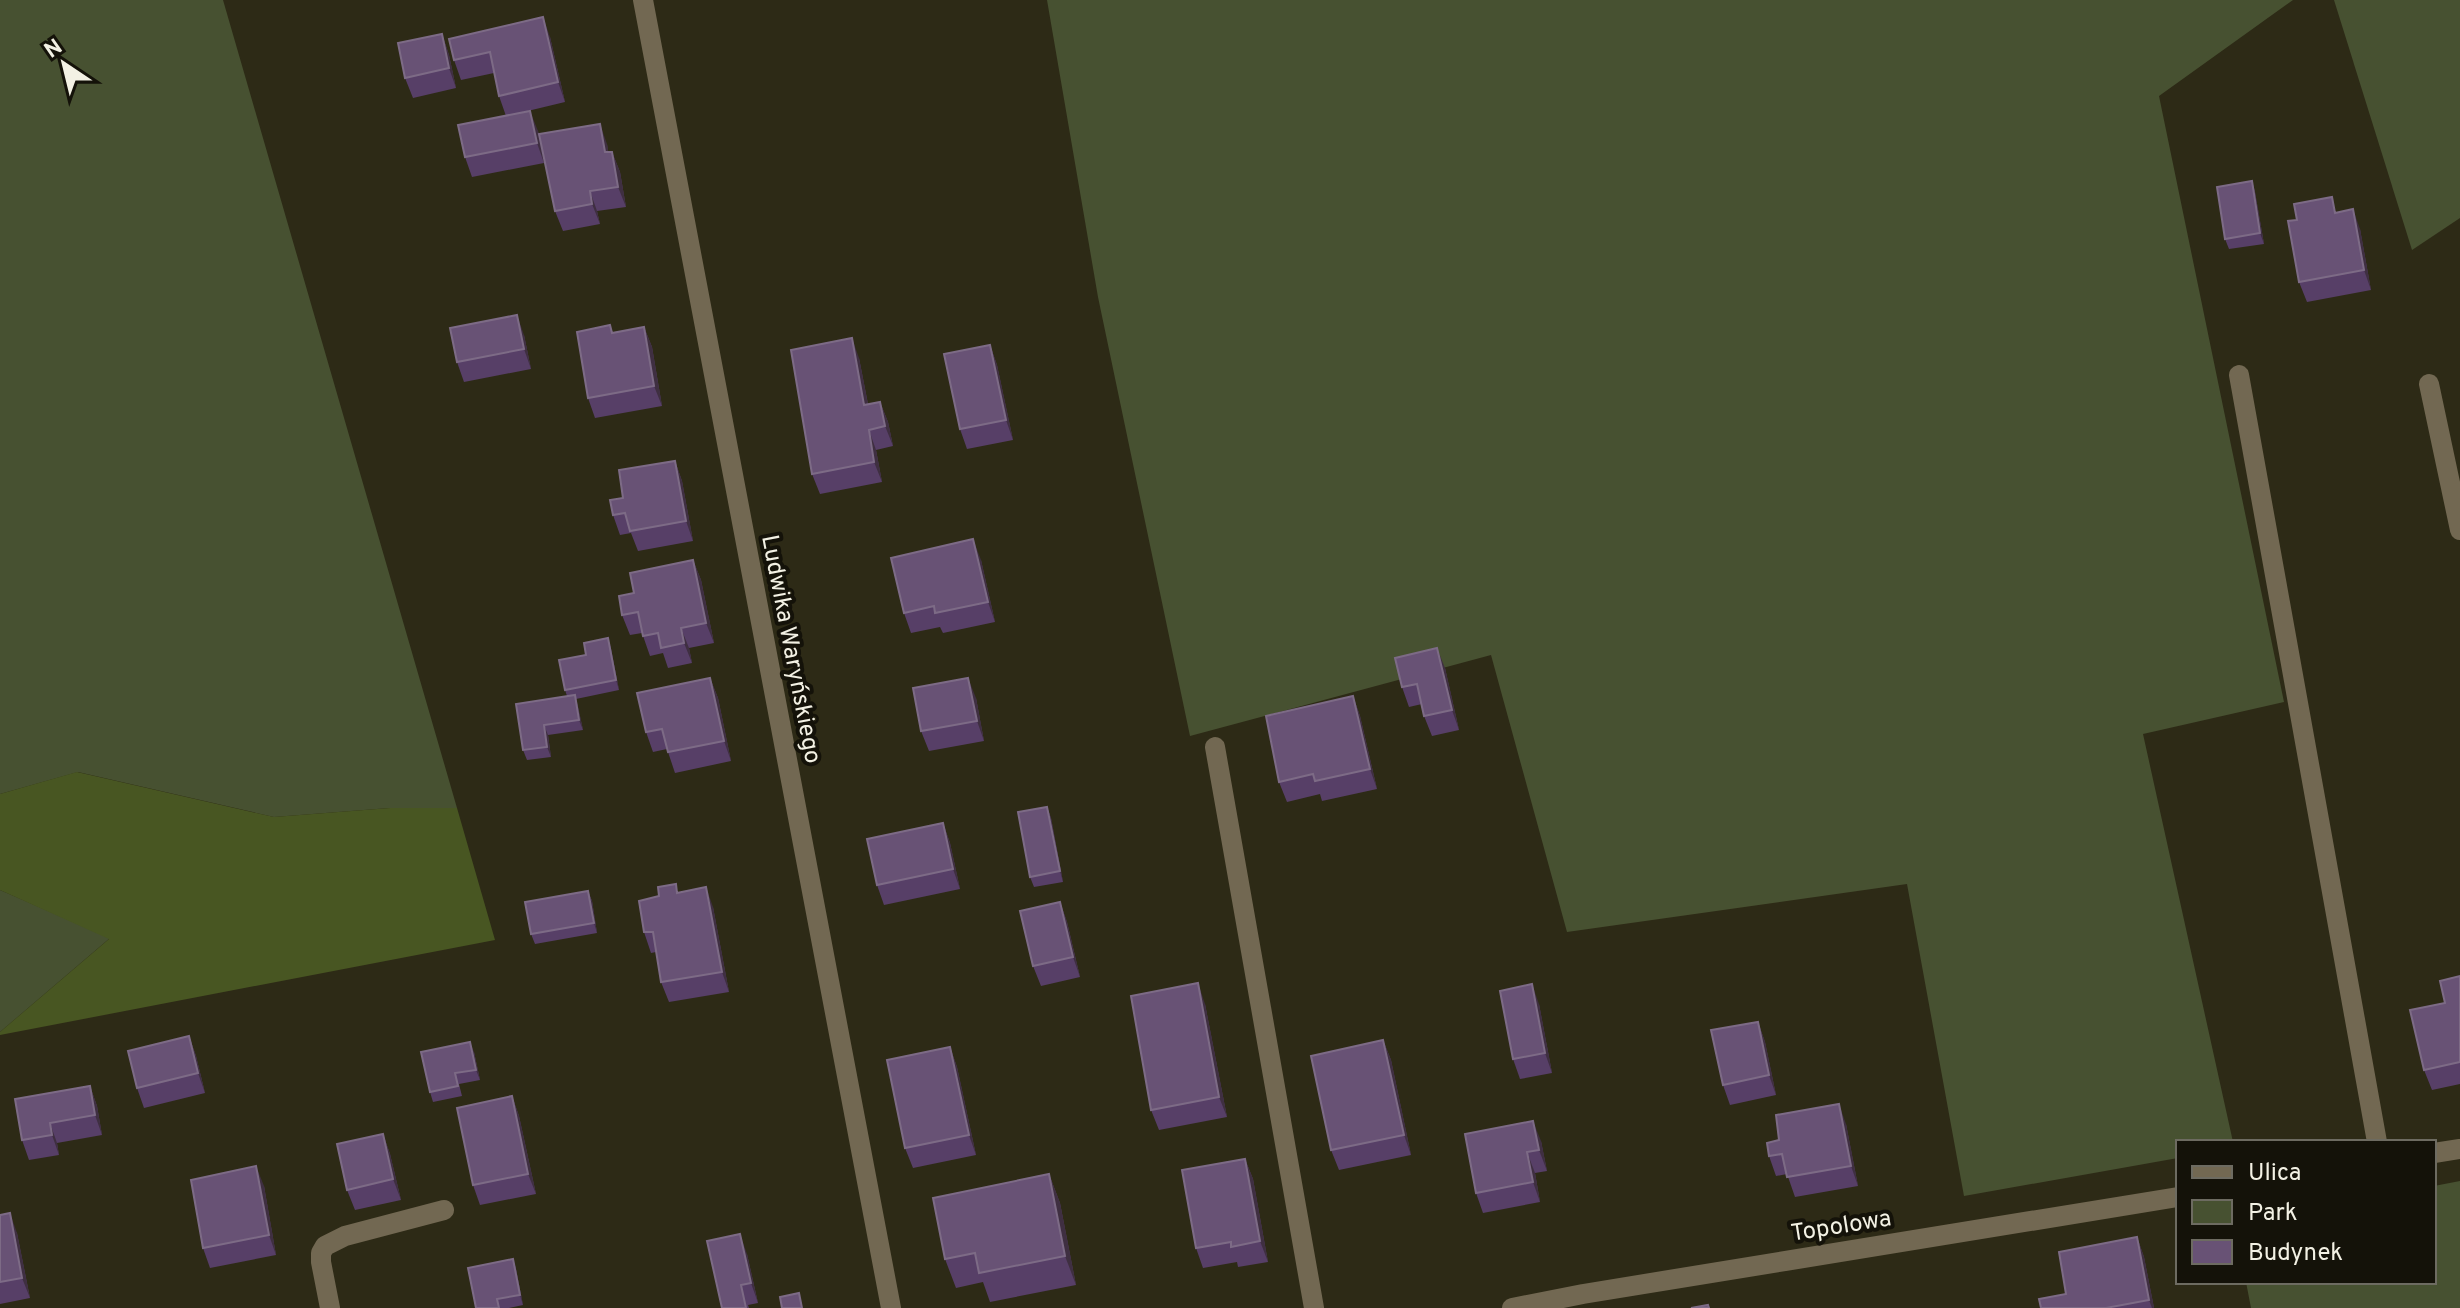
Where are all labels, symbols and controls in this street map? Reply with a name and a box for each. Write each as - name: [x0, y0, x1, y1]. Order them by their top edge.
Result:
- north arrow: [24, 24, 104, 104]
- text: N: [40, 34, 68, 65]
- street label: Ludwika Waryńskiego: [753, 533, 827, 766]
- legend: [2176, 1140, 2436, 1284]
- text: Ulica: [2248, 1159, 2301, 1189]
- text: Park: [2248, 1199, 2298, 1229]
- street label: Topolowa: [1789, 1204, 1894, 1250]
- text: Budynek: [2248, 1239, 2343, 1269]

